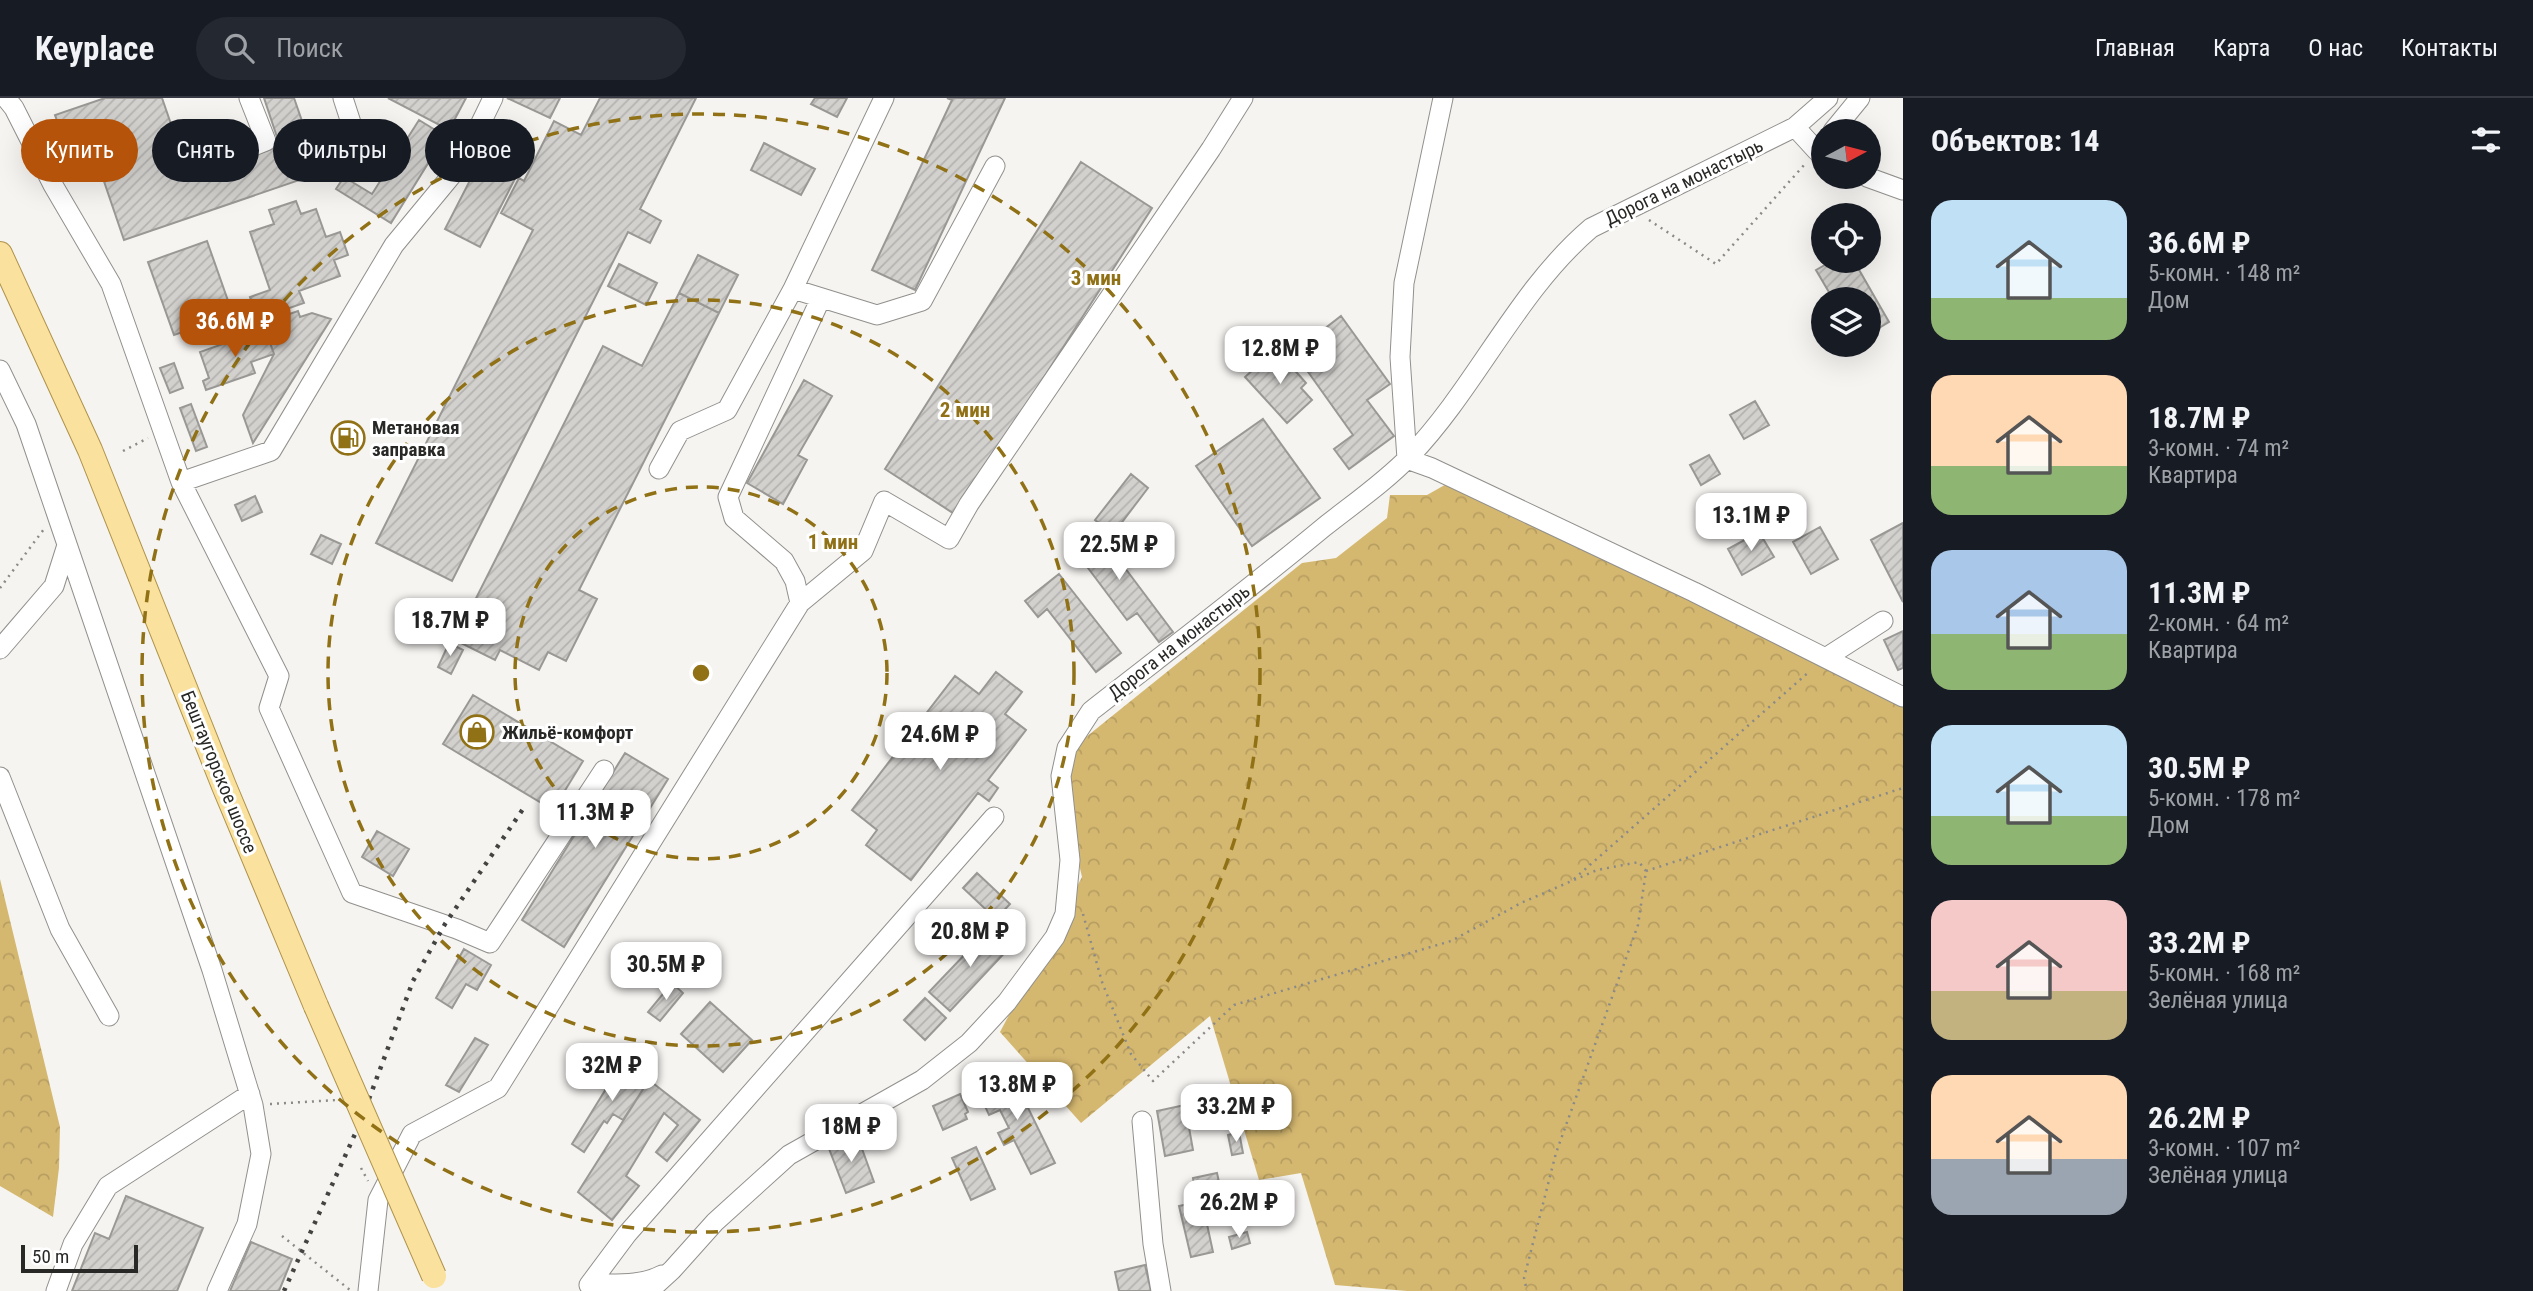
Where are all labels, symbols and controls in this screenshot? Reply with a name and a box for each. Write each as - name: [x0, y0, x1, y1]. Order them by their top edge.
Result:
- search box: [196, 17, 686, 80]
- text: Keyplace: [35, 29, 154, 68]
- icon: search: [220, 29, 258, 67]
- text: Поиск: [276, 33, 343, 63]
- text: Главная: [2095, 34, 2175, 62]
- text: Карта: [2213, 34, 2270, 62]
- text: О нас: [2308, 34, 2363, 62]
- text: Контакты: [2401, 34, 2498, 62]
- chip: Купить: [21, 119, 138, 182]
- chip: Снять: [152, 119, 259, 182]
- chip: Фильтры: [273, 119, 411, 182]
- chip: Новое: [425, 119, 535, 182]
- north arrow: [1811, 119, 1881, 189]
- map controls: [1811, 119, 1881, 357]
- icon: filters: [2467, 121, 2505, 159]
- text: Объектов: 14: [1931, 123, 2099, 158]
- street label: Дорога на монастырь: [1601, 134, 1767, 230]
- button: locate: [1811, 203, 1881, 273]
- text: 36.6M ₽: [2148, 225, 2251, 260]
- icon: home: [1987, 228, 2071, 312]
- text: 5-комн. · 148 m²: [2148, 260, 2300, 287]
- text: 3 мин: [1071, 266, 1121, 290]
- button: layers: [1811, 287, 1881, 357]
- text: Дом: [2148, 287, 2190, 314]
- pin: 36.6M ₽: [170, 300, 300, 359]
- text: 36.6M ₽: [196, 308, 274, 335]
- pin: 12.8M ₽: [1215, 327, 1345, 386]
- text: 12.8M ₽: [1241, 335, 1319, 362]
- text: 2 мин: [940, 398, 990, 422]
- text: 18.7M ₽: [2148, 400, 2251, 435]
- icon: home: [1987, 403, 2071, 487]
- place label: Метановая заправка: [372, 416, 460, 461]
- fuel station icon: Метановая заправка: [329, 419, 367, 457]
- text: 3-комн. · 74 m²: [2148, 435, 2289, 462]
- text: Квартира: [2148, 462, 2238, 489]
- pin: 13.1M ₽: [1686, 494, 1816, 553]
- text: 13.1M ₽: [1712, 502, 1790, 529]
- pin: 22.5M ₽: [1054, 522, 1184, 582]
- text: 1 мин: [808, 530, 858, 554]
- text: 22.5M ₽: [1080, 531, 1158, 558]
- text: 11.3M ₽: [2148, 575, 2251, 610]
- icon: home: [1987, 578, 2071, 662]
- street label: Дорога на монастырь: [1104, 580, 1254, 704]
- pin: 18.7M ₽: [385, 598, 515, 658]
- text: 18.7M ₽: [411, 607, 489, 634]
- text: 2-комн. · 64 m²: [2148, 610, 2289, 637]
- text: Квартира: [2148, 637, 2238, 664]
- centre of rings: [689, 661, 713, 685]
- street label: Бештаугорское шоссе: [176, 687, 262, 857]
- pin: 24.6M ₽: [875, 712, 1005, 772]
- shop icon: Жильё-комфорт: [458, 713, 496, 751]
- place label: Жильё-комфорт: [502, 721, 634, 744]
- text: 24.6M ₽: [901, 721, 979, 748]
- text: 30.5M ₽: [2148, 750, 2251, 785]
- icon: home: [1987, 753, 2071, 837]
- text: 5-комн. · 178 m²: [2148, 785, 2300, 812]
- pin: 11.3M ₽: [530, 790, 660, 850]
- text: 11.3M ₽: [556, 799, 634, 826]
- text: Дом: [2148, 812, 2190, 839]
- pin: 20.8M ₽: [905, 910, 1035, 969]
- text: 20.8M ₽: [931, 918, 1009, 945]
- text: 33.2M ₽: [2148, 925, 2251, 960]
- icon: home: [1987, 928, 2071, 1012]
- pin: 30.5M ₽: [601, 942, 731, 1002]
- text: 30.5M ₽: [627, 951, 705, 978]
- text: 5-комн. · 168 m²: [2148, 960, 2300, 987]
- text: Зелёная улица: [2148, 987, 2288, 1014]
- pin: 32M ₽: [563, 1044, 661, 1103]
- text: 32M ₽: [582, 1052, 642, 1079]
- pin: 13.8M ₽: [952, 1062, 1082, 1122]
- text: 13.8M ₽: [978, 1071, 1056, 1098]
- pin: 33.2M ₽: [1171, 1084, 1301, 1144]
- text: 33.2M ₽: [1197, 1093, 1275, 1120]
- text: 26.2M ₽: [2148, 1100, 2251, 1135]
- icon: home: [1987, 1103, 2071, 1187]
- pin: 18M ₽: [802, 1104, 900, 1164]
- text: 18M ₽: [821, 1113, 881, 1140]
- text: 3-комн. · 107 m²: [2148, 1135, 2300, 1162]
- text: Зелёная улица: [2148, 1162, 2288, 1189]
- pin: 26.2M ₽: [1174, 1180, 1304, 1240]
- text: 26.2M ₽: [1200, 1189, 1278, 1216]
- scale bar: [21, 1242, 138, 1274]
- text: 50 m: [32, 1245, 69, 1268]

